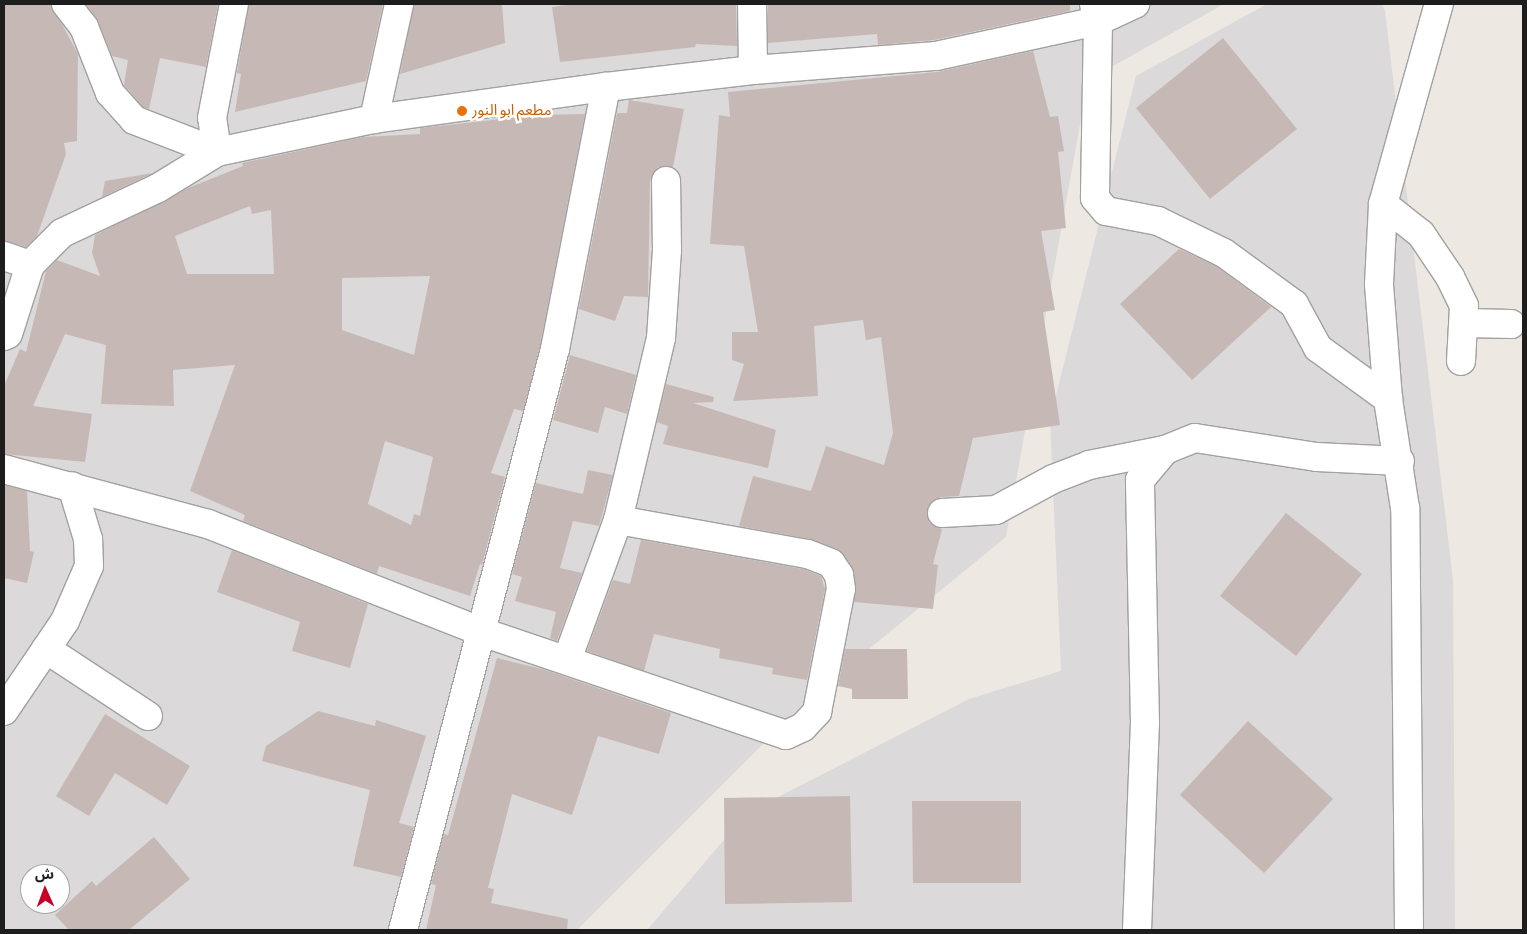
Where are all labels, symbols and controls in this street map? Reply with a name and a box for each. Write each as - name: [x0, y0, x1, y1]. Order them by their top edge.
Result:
- place label: مطعم ابو النور: [472, 102, 552, 120]
- marker: مطعم ابو النور: [456, 105, 468, 117]
- north arrow: [20, 864, 70, 914]
- text: ش: [35, 868, 54, 882]

